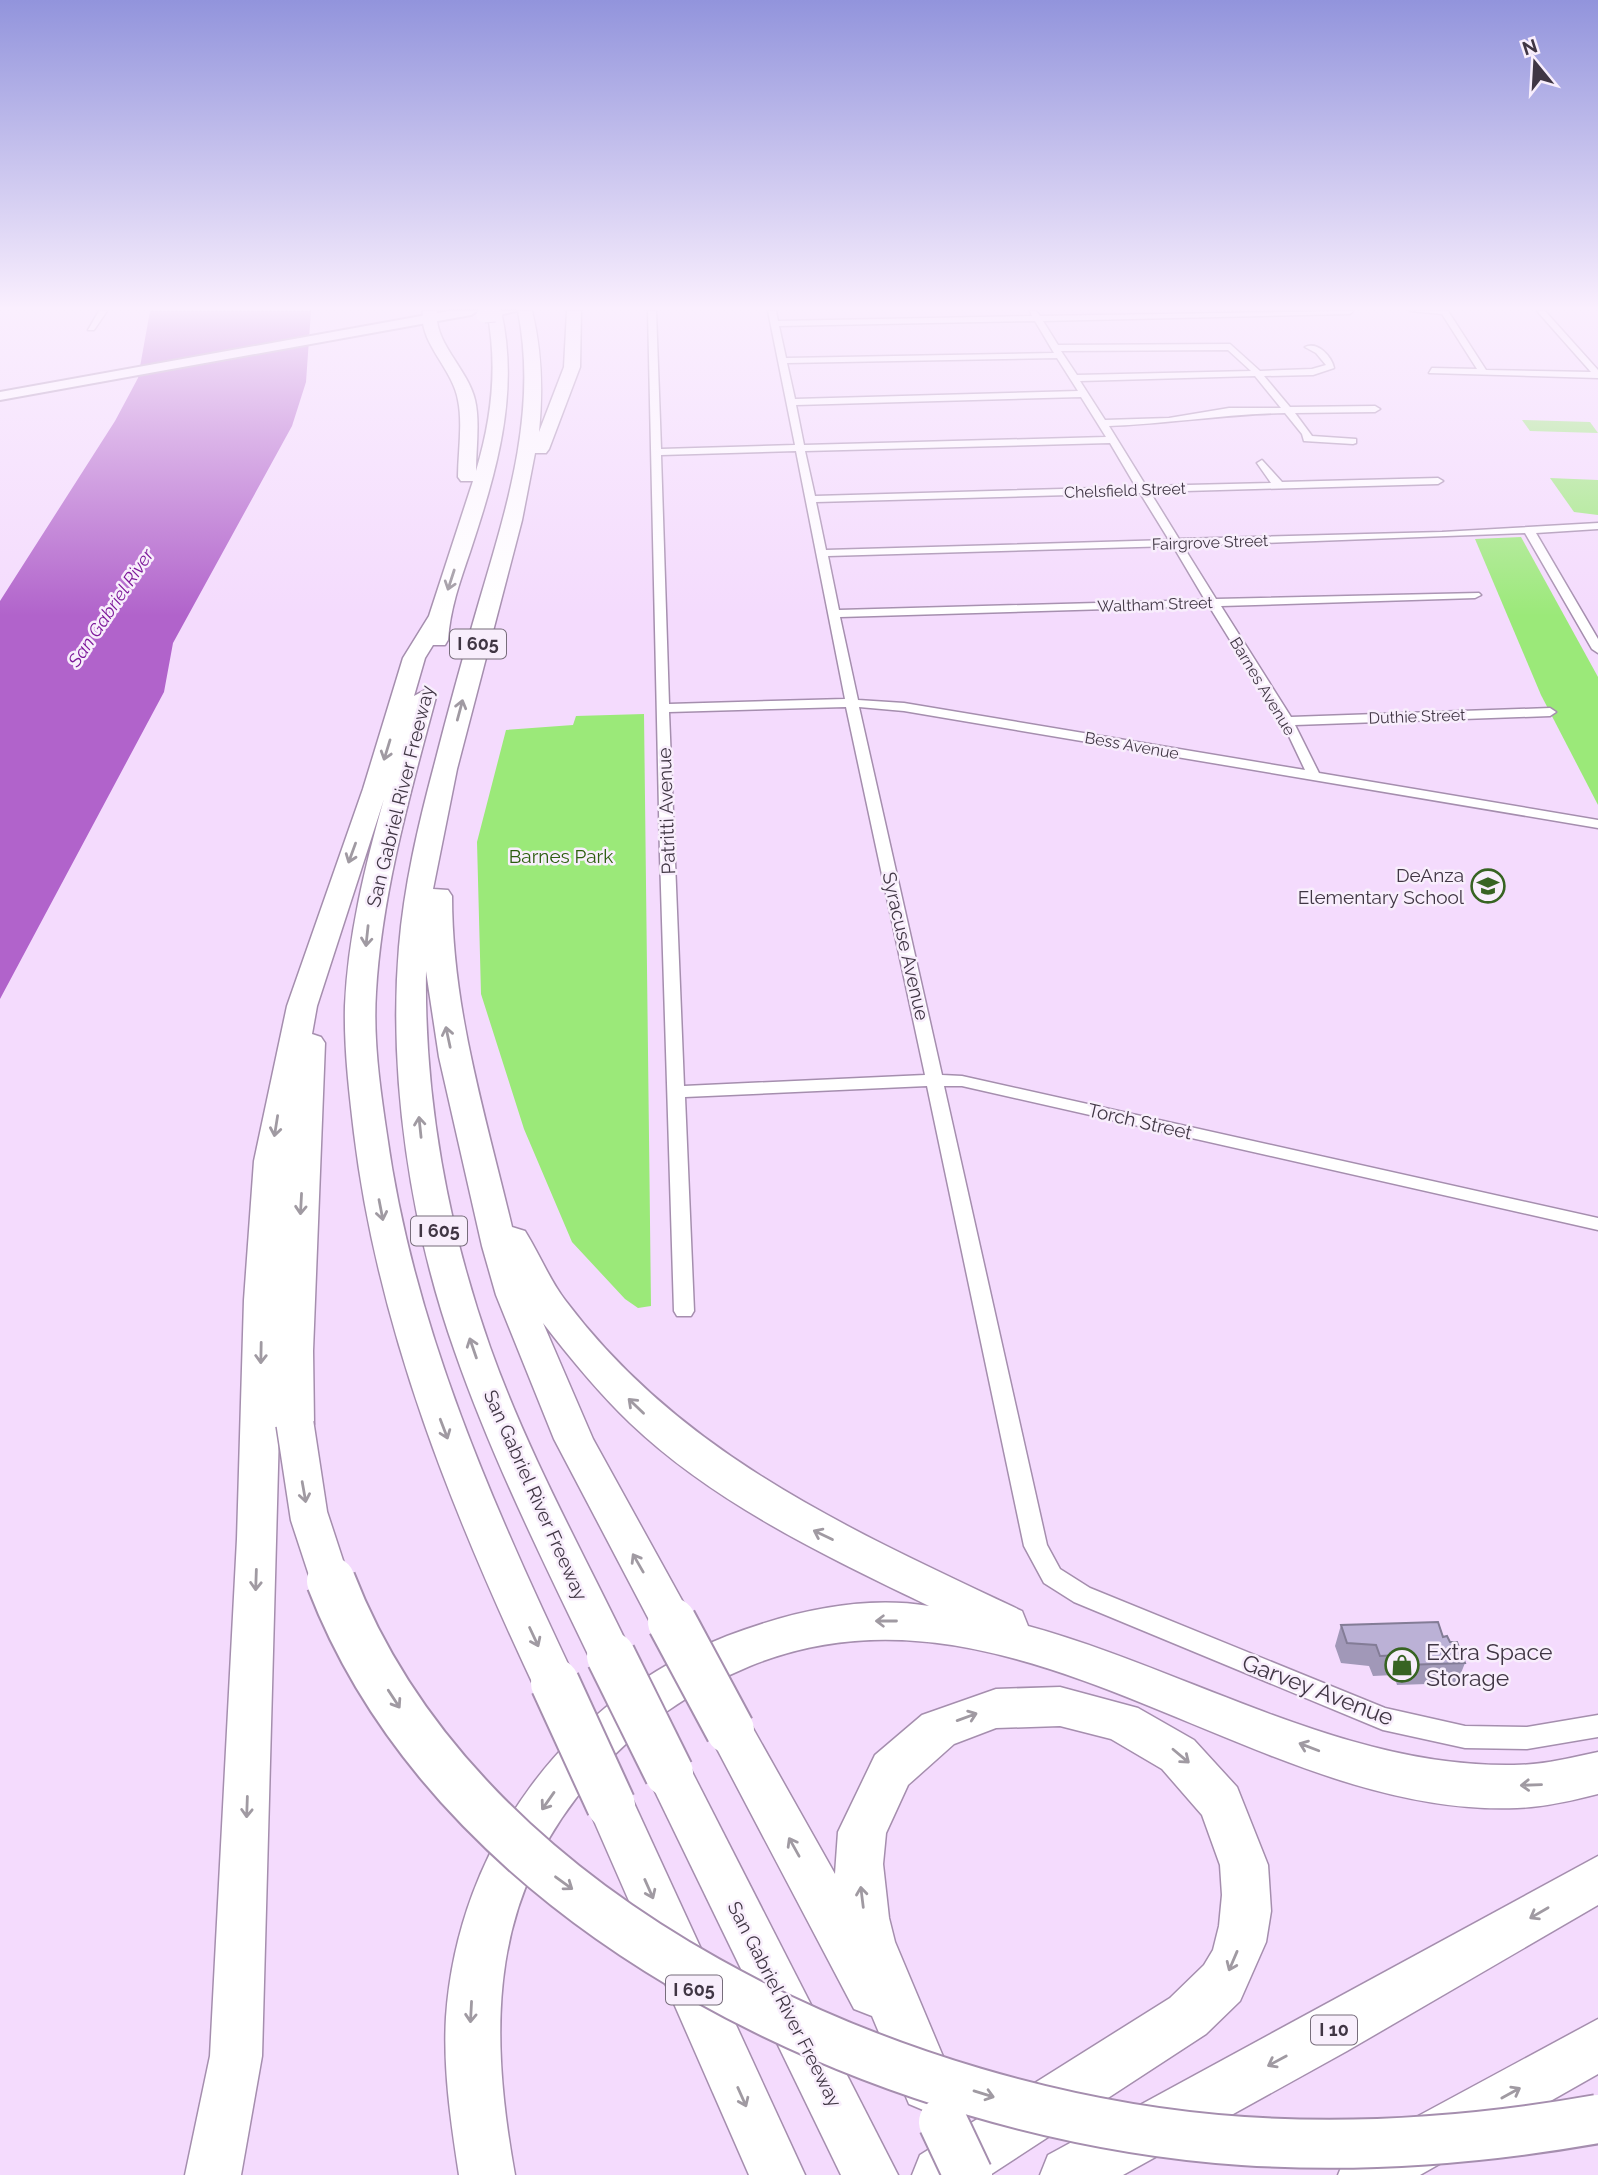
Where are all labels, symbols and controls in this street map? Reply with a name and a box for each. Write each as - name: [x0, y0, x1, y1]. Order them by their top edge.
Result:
- north arrow: [1500, 28, 1570, 98]
- text: N: [1519, 34, 1540, 60]
- street label: Chelsfield Street: [1064, 479, 1187, 502]
- street label: Fairgrove Street: [1151, 531, 1269, 554]
- water label: San Gabriel River: [63, 544, 158, 671]
- one-way arrow: [443, 569, 456, 591]
- street label: Waltham Street: [1097, 593, 1214, 616]
- road number: I 605: [450, 630, 506, 658]
- street label: Barnes Avenue: [1226, 634, 1299, 739]
- street label: San Gabriel River Freeway: [362, 683, 438, 909]
- one-way arrow: [455, 699, 468, 721]
- street label: Duthie Street: [1368, 705, 1466, 728]
- street label: Bess Avenue: [1083, 728, 1180, 763]
- one-way arrow: [380, 739, 393, 761]
- street label: Patritti Avenue: [653, 747, 679, 875]
- one-way arrow: [345, 842, 357, 864]
- park label: Barnes Park: [509, 845, 613, 867]
- place label: DeAnza Elementary School: [1298, 864, 1465, 908]
- school or university icon: DeAnza Elementary School: [1469, 867, 1507, 905]
- street label: Syracuse Avenue: [878, 870, 934, 1022]
- one-way arrow: [360, 924, 373, 946]
- one-way arrow: [441, 1026, 455, 1049]
- street label: Torch Street: [1086, 1098, 1195, 1144]
- one-way arrow: [269, 1114, 282, 1137]
- one-way arrow: [414, 1116, 427, 1139]
- one-way arrow: [294, 1192, 307, 1215]
- one-way arrow: [375, 1198, 388, 1221]
- road number: I 605: [411, 1216, 467, 1246]
- one-way arrow: [466, 1338, 478, 1360]
- one-way arrow: [254, 1341, 268, 1364]
- street label: San Gabriel River Freeway: [480, 1386, 592, 1604]
- one-way arrow: [628, 1398, 645, 1415]
- one-way arrow: [439, 1417, 451, 1439]
- one-way arrow: [298, 1480, 311, 1503]
- one-way arrow: [812, 1528, 833, 1541]
- one-way arrow: [631, 1553, 645, 1573]
- one-way arrow: [249, 1568, 263, 1591]
- one-way arrow: [875, 1614, 898, 1628]
- one-way arrow: [528, 1626, 541, 1648]
- place label: Extra Space Storage: [1426, 1638, 1552, 1691]
- shop icon: Extra Space Storage: [1383, 1646, 1421, 1684]
- street label: Garvey Avenue: [1239, 1648, 1398, 1731]
- one-way arrow: [386, 1689, 401, 1708]
- one-way arrow: [956, 1710, 978, 1723]
- one-way arrow: [1298, 1740, 1320, 1753]
- one-way arrow: [1172, 1748, 1190, 1764]
- one-way arrow: [1520, 1779, 1543, 1792]
- one-way arrow: [541, 1791, 555, 1810]
- one-way arrow: [241, 1796, 254, 1819]
- one-way arrow: [786, 1837, 800, 1857]
- one-way arrow: [554, 1876, 573, 1891]
- one-way arrow: [643, 1878, 656, 1899]
- one-way arrow: [855, 1886, 868, 1909]
- street label: San Gabriel River Freeway: [723, 1898, 847, 2110]
- one-way arrow: [1529, 1906, 1549, 1920]
- one-way arrow: [1225, 1950, 1238, 1971]
- road number: I 605: [666, 1976, 722, 2004]
- one-way arrow: [464, 2000, 477, 2023]
- road number: I 10: [1311, 2016, 1357, 2044]
- one-way arrow: [1267, 2055, 1288, 2069]
- one-way arrow: [736, 2086, 749, 2107]
- one-way arrow: [1500, 2086, 1520, 2100]
- one-way arrow: [972, 2089, 994, 2102]

